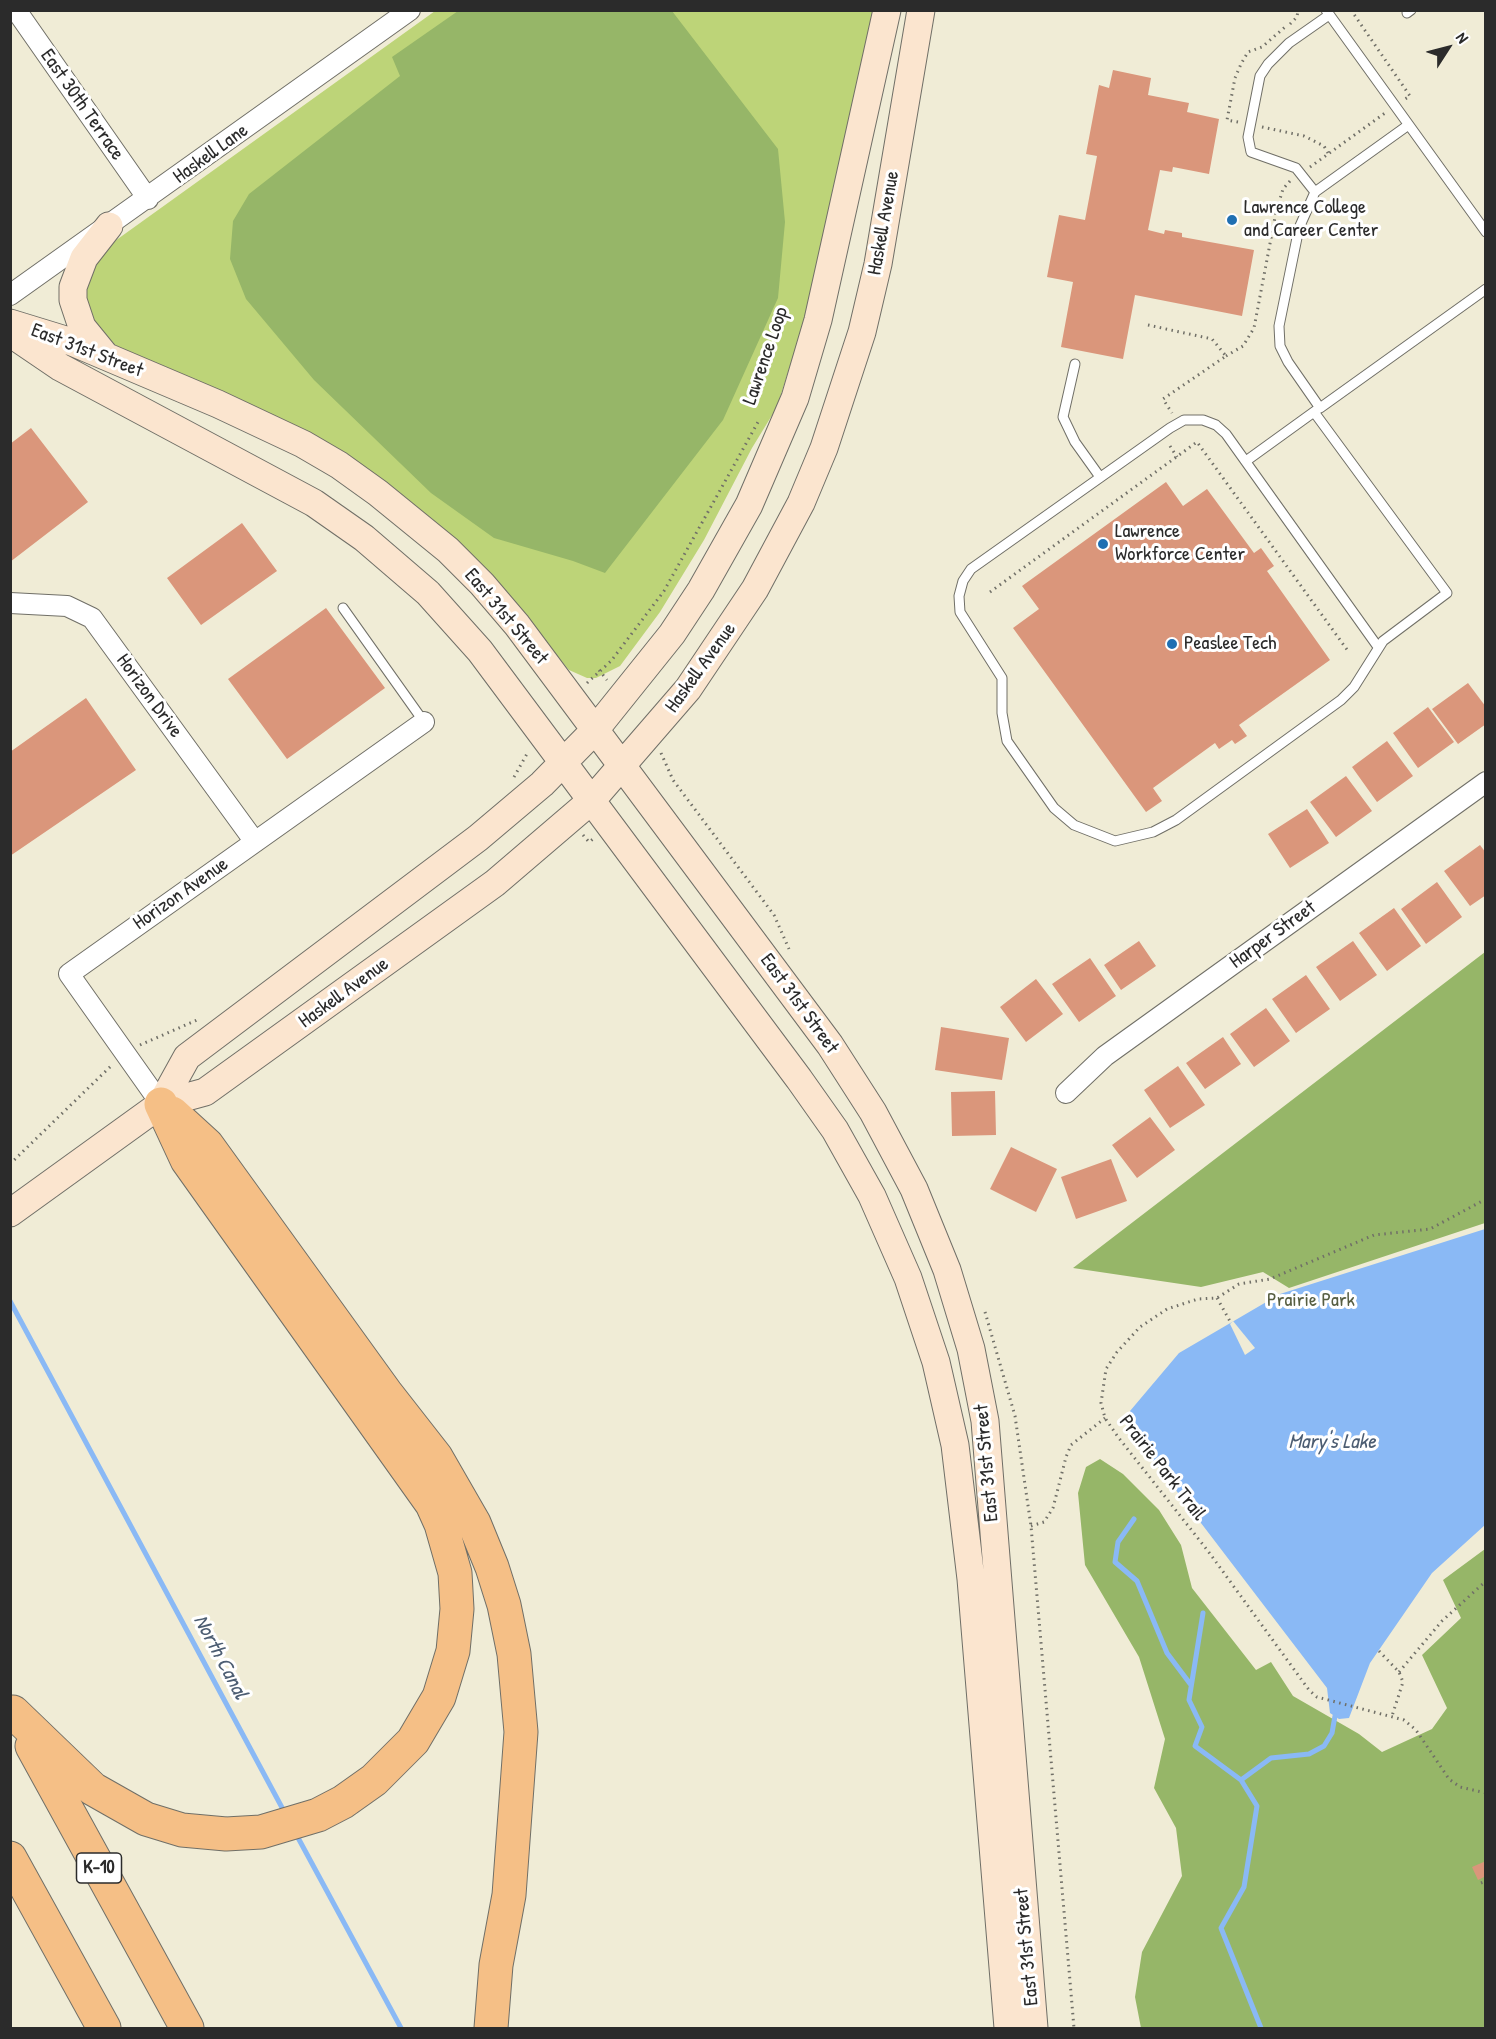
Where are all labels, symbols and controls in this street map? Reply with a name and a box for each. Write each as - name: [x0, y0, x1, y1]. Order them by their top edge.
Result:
- north arrow: [1418, 18, 1478, 78]
- text: N: [1451, 28, 1474, 47]
- street label: East 30th Terrace: [35, 45, 129, 165]
- street label: Haskell Lane: [169, 119, 253, 189]
- street label: Haskell Avenue: [863, 169, 905, 277]
- place label: Lawrence College and Career Center: [1244, 196, 1378, 243]
- marker: Lawrence College and Career Center: [1225, 213, 1239, 227]
- street label: Lawrence Loop: [738, 304, 794, 408]
- street label: East 31st Street: [28, 319, 146, 383]
- place label: Lawrence Workforce Center: [1115, 520, 1245, 567]
- marker: Lawrence Workforce Center: [1096, 537, 1110, 551]
- street label: East 31st Street: [459, 564, 553, 670]
- street label: Haskell Avenue: [660, 618, 742, 718]
- place label: Peaslee Tech: [1184, 632, 1276, 656]
- marker: Peaslee Tech: [1165, 637, 1179, 651]
- street label: Horizon Drive: [111, 650, 187, 742]
- street label: Horizon Avenue: [129, 852, 233, 936]
- street label: Harper Street: [1225, 896, 1321, 974]
- street label: East 31st Street: [755, 949, 843, 1059]
- street label: Haskell Avenue: [294, 952, 394, 1034]
- park label: Prairie Park: [1267, 1289, 1355, 1313]
- street label: East 31st Street: [970, 1403, 1004, 1523]
- street label: Prairie Park Trail: [1113, 1411, 1211, 1525]
- water label: Mary's Lake: [1288, 1429, 1376, 1455]
- water label: North Canal: [187, 1611, 253, 1703]
- road number: K-10: [76, 1853, 122, 1883]
- street label: East 31st Street: [1010, 1887, 1044, 2007]

